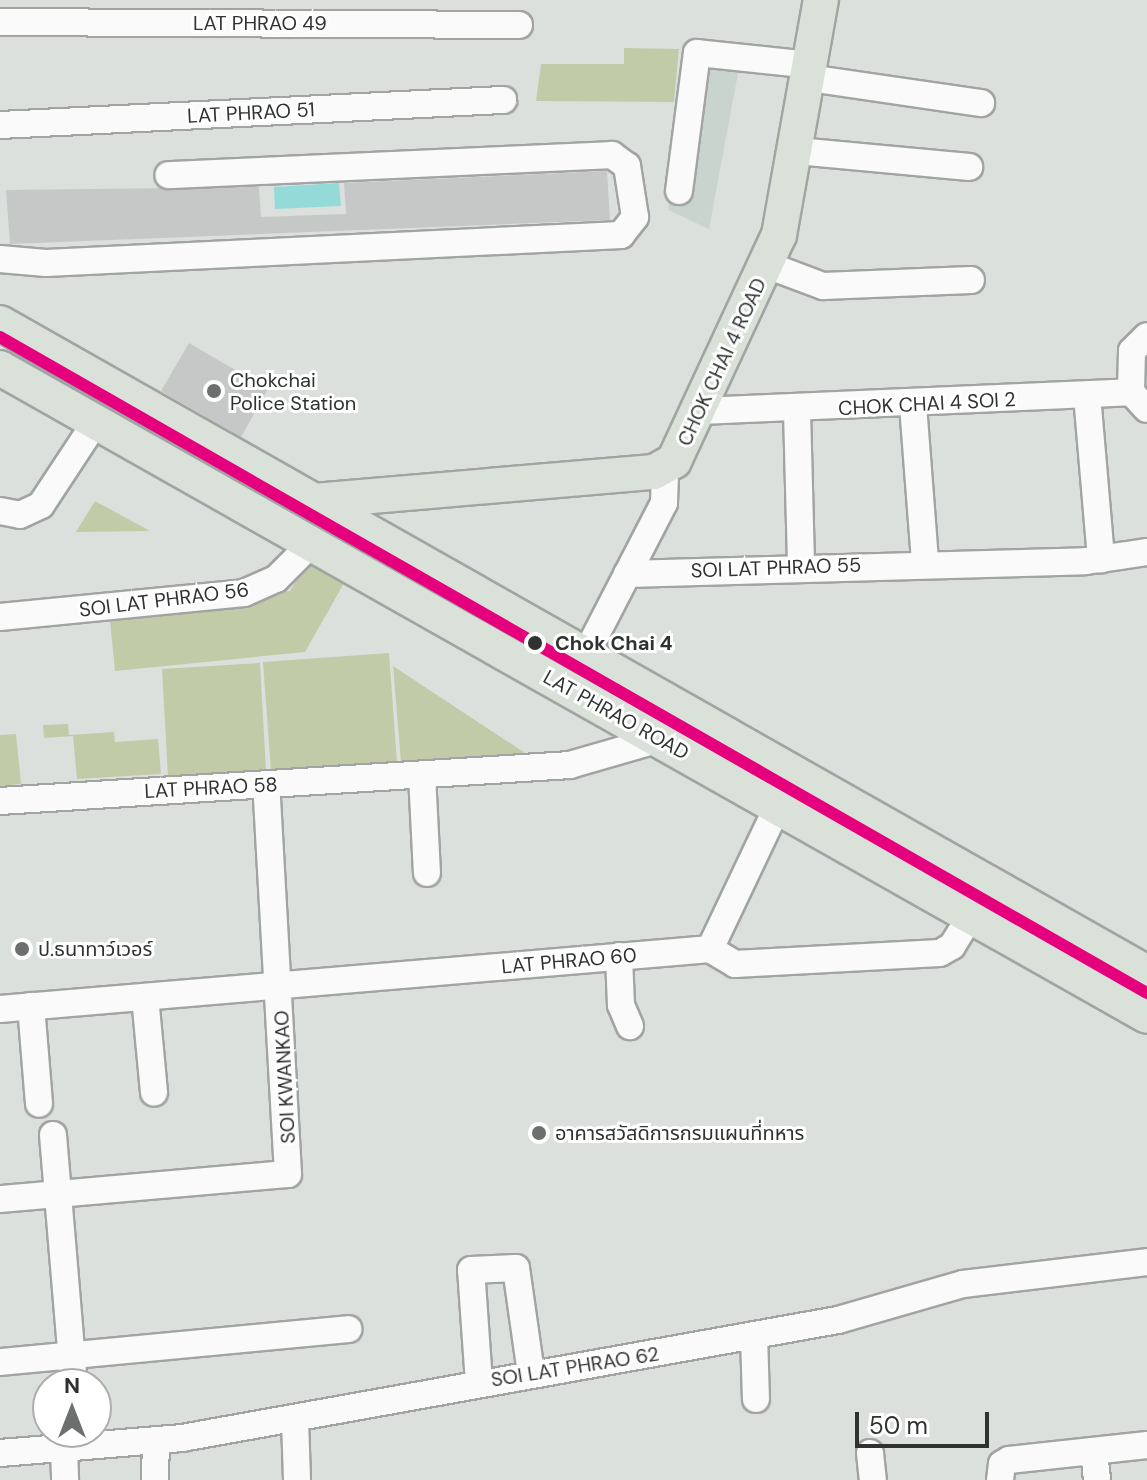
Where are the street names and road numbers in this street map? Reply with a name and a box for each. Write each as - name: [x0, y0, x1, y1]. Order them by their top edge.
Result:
- street label: LAT PHRAO 49: [193, 11, 327, 35]
- street label: LAT PHRAO 51: [187, 98, 315, 128]
- street label: CHOK CHAI 4 ROAD: [673, 274, 771, 450]
- street label: CHOK CHAI 4 SOI 2: [838, 387, 1016, 421]
- street label: SOI LAT PHRAO 55: [690, 553, 862, 583]
- street label: SOI LAT PHRAO 56: [78, 578, 250, 622]
- street label: LAT PHRAO ROAD: [539, 665, 693, 765]
- street label: LAT PHRAO 58: [144, 773, 278, 803]
- street label: LAT PHRAO 60: [501, 943, 637, 979]
- street label: SOI KWANKAO: [270, 1010, 300, 1144]
- street label: SOI LAT PHRAO 62: [489, 1342, 661, 1392]

